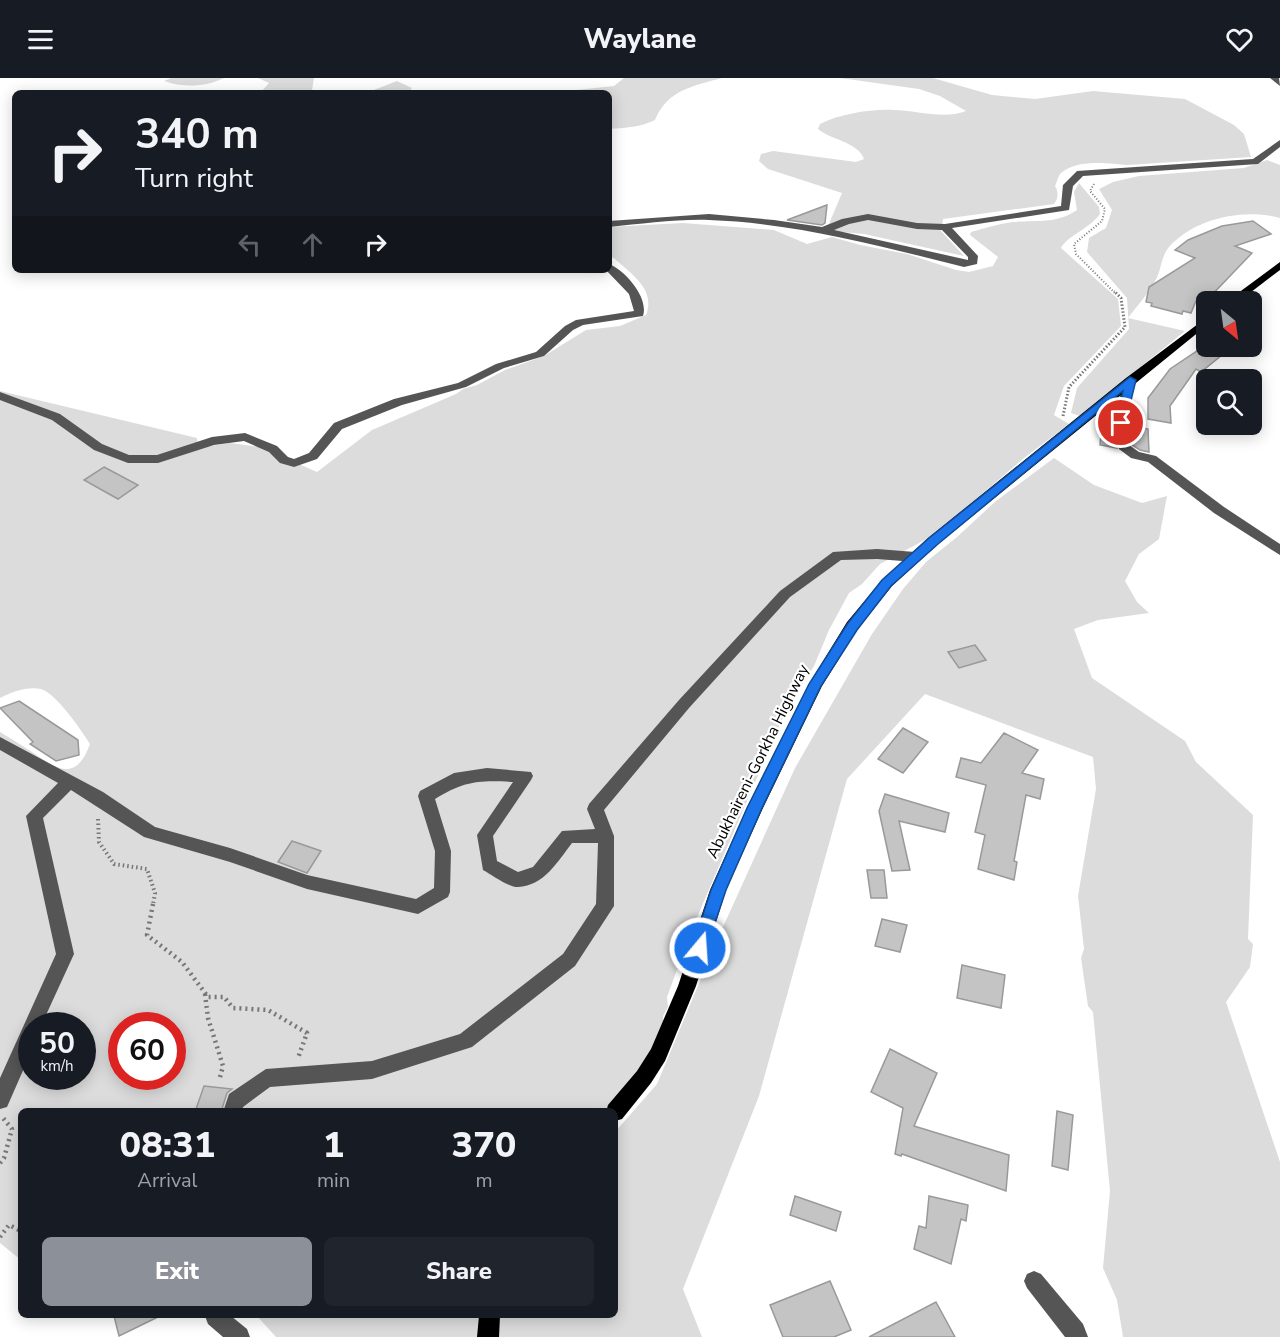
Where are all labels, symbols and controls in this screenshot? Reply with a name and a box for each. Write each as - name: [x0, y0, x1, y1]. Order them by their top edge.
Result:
- text: Waylane: [584, 21, 696, 58]
- icon: menu: [24, 23, 57, 56]
- icon: heart: [1223, 23, 1256, 56]
- text: 340 m: [135, 106, 259, 163]
- icon: right: [36, 114, 114, 192]
- text: Turn right: [135, 160, 253, 197]
- icon: left: [233, 228, 266, 261]
- icon: ahead: [296, 228, 329, 261]
- icon: right: [359, 228, 392, 261]
- north arrow: [1196, 291, 1262, 357]
- map controls: [1196, 291, 1262, 435]
- button: search: [1196, 369, 1262, 435]
- pin: [1095, 397, 1146, 448]
- icon: arrive: [1104, 406, 1137, 439]
- street label: Abukhaireni-Gorkha Highway: [701, 660, 815, 862]
- position arrow: [668, 916, 732, 980]
- speed limit sign: 60: [108, 1012, 186, 1090]
- text: 50: [39, 1023, 75, 1064]
- text: km/h: [40, 1056, 74, 1076]
- text: 08:31: [120, 1121, 215, 1170]
- text: 1: [323, 1121, 344, 1170]
- text: 370: [452, 1121, 516, 1170]
- text: Arrival: [137, 1167, 198, 1194]
- text: min: [317, 1167, 350, 1194]
- text: m: [475, 1167, 493, 1194]
- button: Exit: [42, 1237, 312, 1306]
- button: Share: [324, 1237, 594, 1306]

